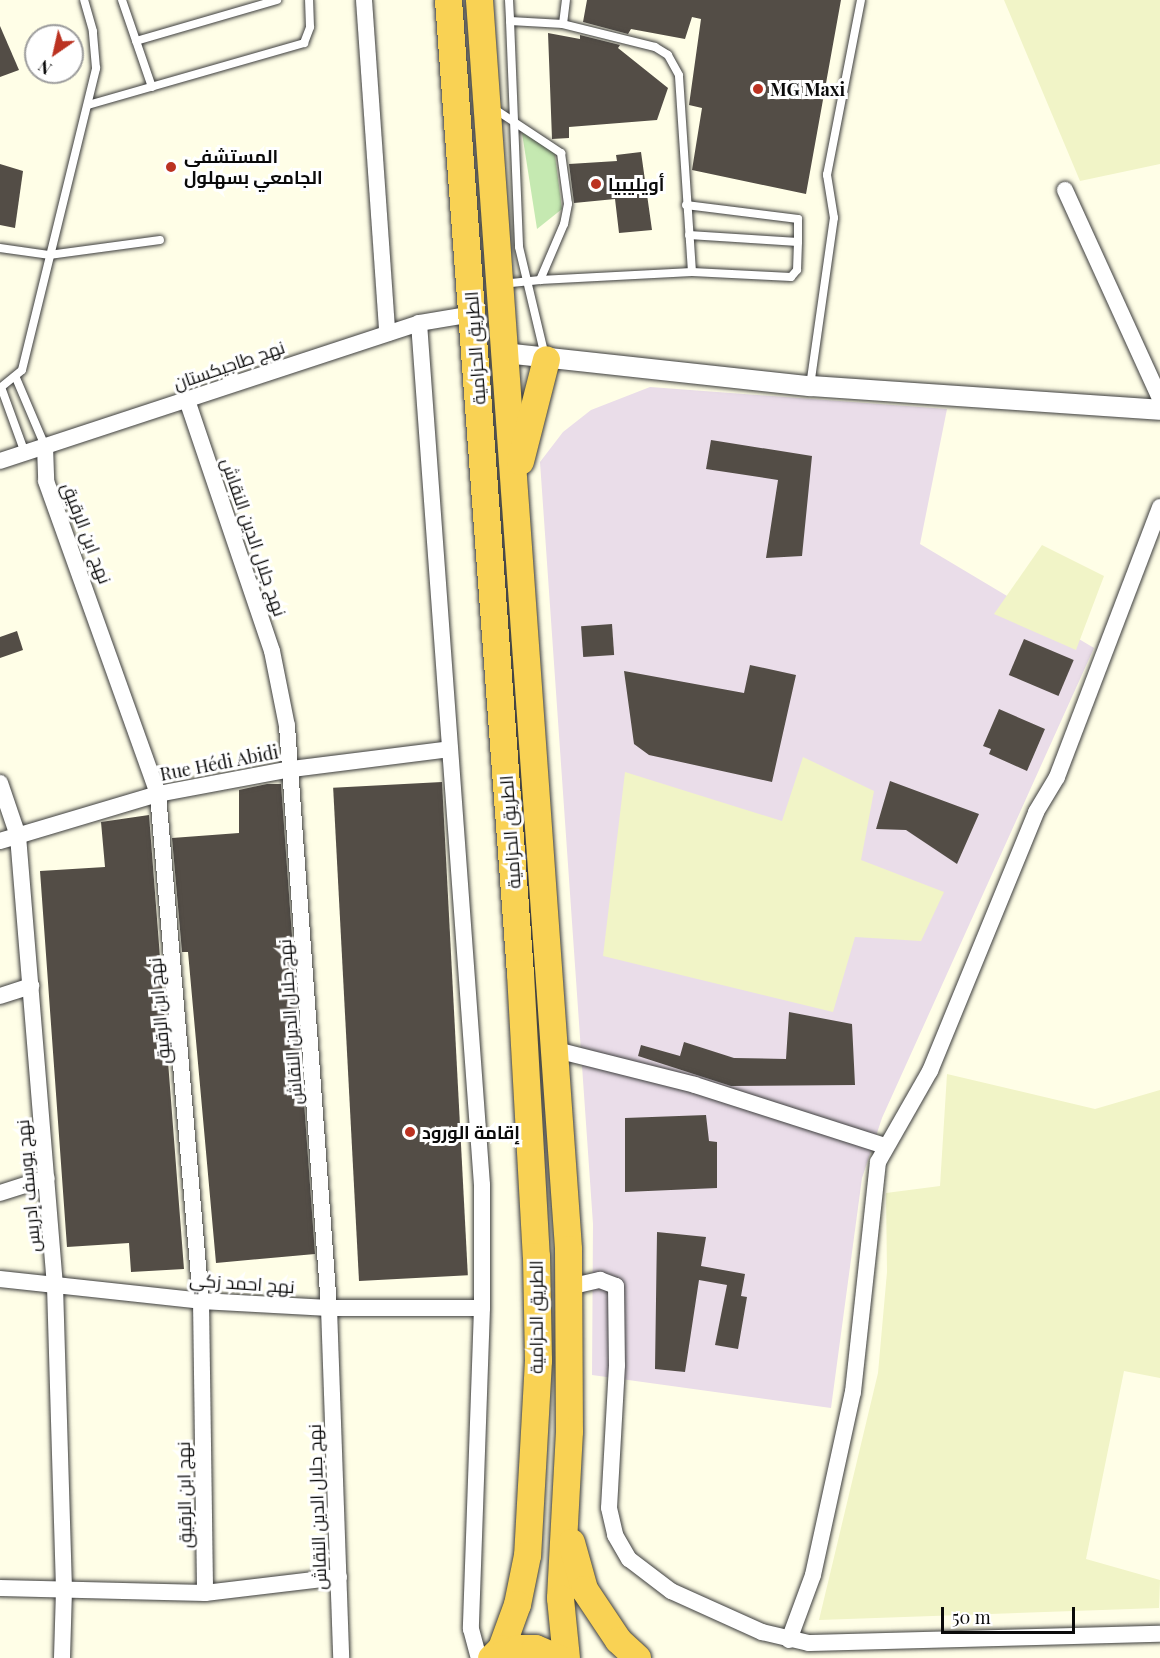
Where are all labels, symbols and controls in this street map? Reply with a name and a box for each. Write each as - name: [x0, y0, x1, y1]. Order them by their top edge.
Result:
- north arrow: [24, 24, 84, 84]
- text: N: [34, 56, 55, 80]
- place label: MG Maxi: [770, 78, 845, 100]
- marker: MG Maxi: [751, 82, 765, 96]
- place label: المستشفى الجامعي بسهلول: [184, 146, 323, 188]
- marker: المستشفى الجامعي بسهلول: [162, 158, 180, 176]
- place label: أويليبيا: [608, 173, 664, 195]
- marker: أويليبيا: [589, 177, 603, 191]
- street label: الطريق الحزامية: [460, 291, 490, 405]
- street label: نهج طاجيكستان: [170, 336, 288, 394]
- street label: نهج جلال الدين النقاش: [217, 455, 291, 619]
- street label: نهج ابن الرقيق: [58, 479, 116, 587]
- street label: Rue Hédi Abidi: [158, 741, 280, 785]
- street label: الطريق الحزامية: [495, 775, 525, 889]
- street label: نهج جلال الدين النقاش: [273, 938, 307, 1106]
- street label: نهج ابن الرقيق: [144, 957, 174, 1065]
- street label: نهج يوسف إدريس: [11, 1119, 45, 1253]
- place label: إقامة الورود: [422, 1121, 520, 1143]
- marker: إقامة الورود: [403, 1125, 417, 1139]
- street label: الطريق الحزامية: [525, 1260, 547, 1374]
- street label: نهج احمد زكي: [189, 1269, 295, 1297]
- street label: نهج جلال الدين النقاش: [303, 1424, 331, 1590]
- street label: نهج ابن الرقيق: [172, 1441, 196, 1549]
- scale bar: [944, 1595, 1078, 1633]
- text: 50 m: [952, 1605, 991, 1629]

